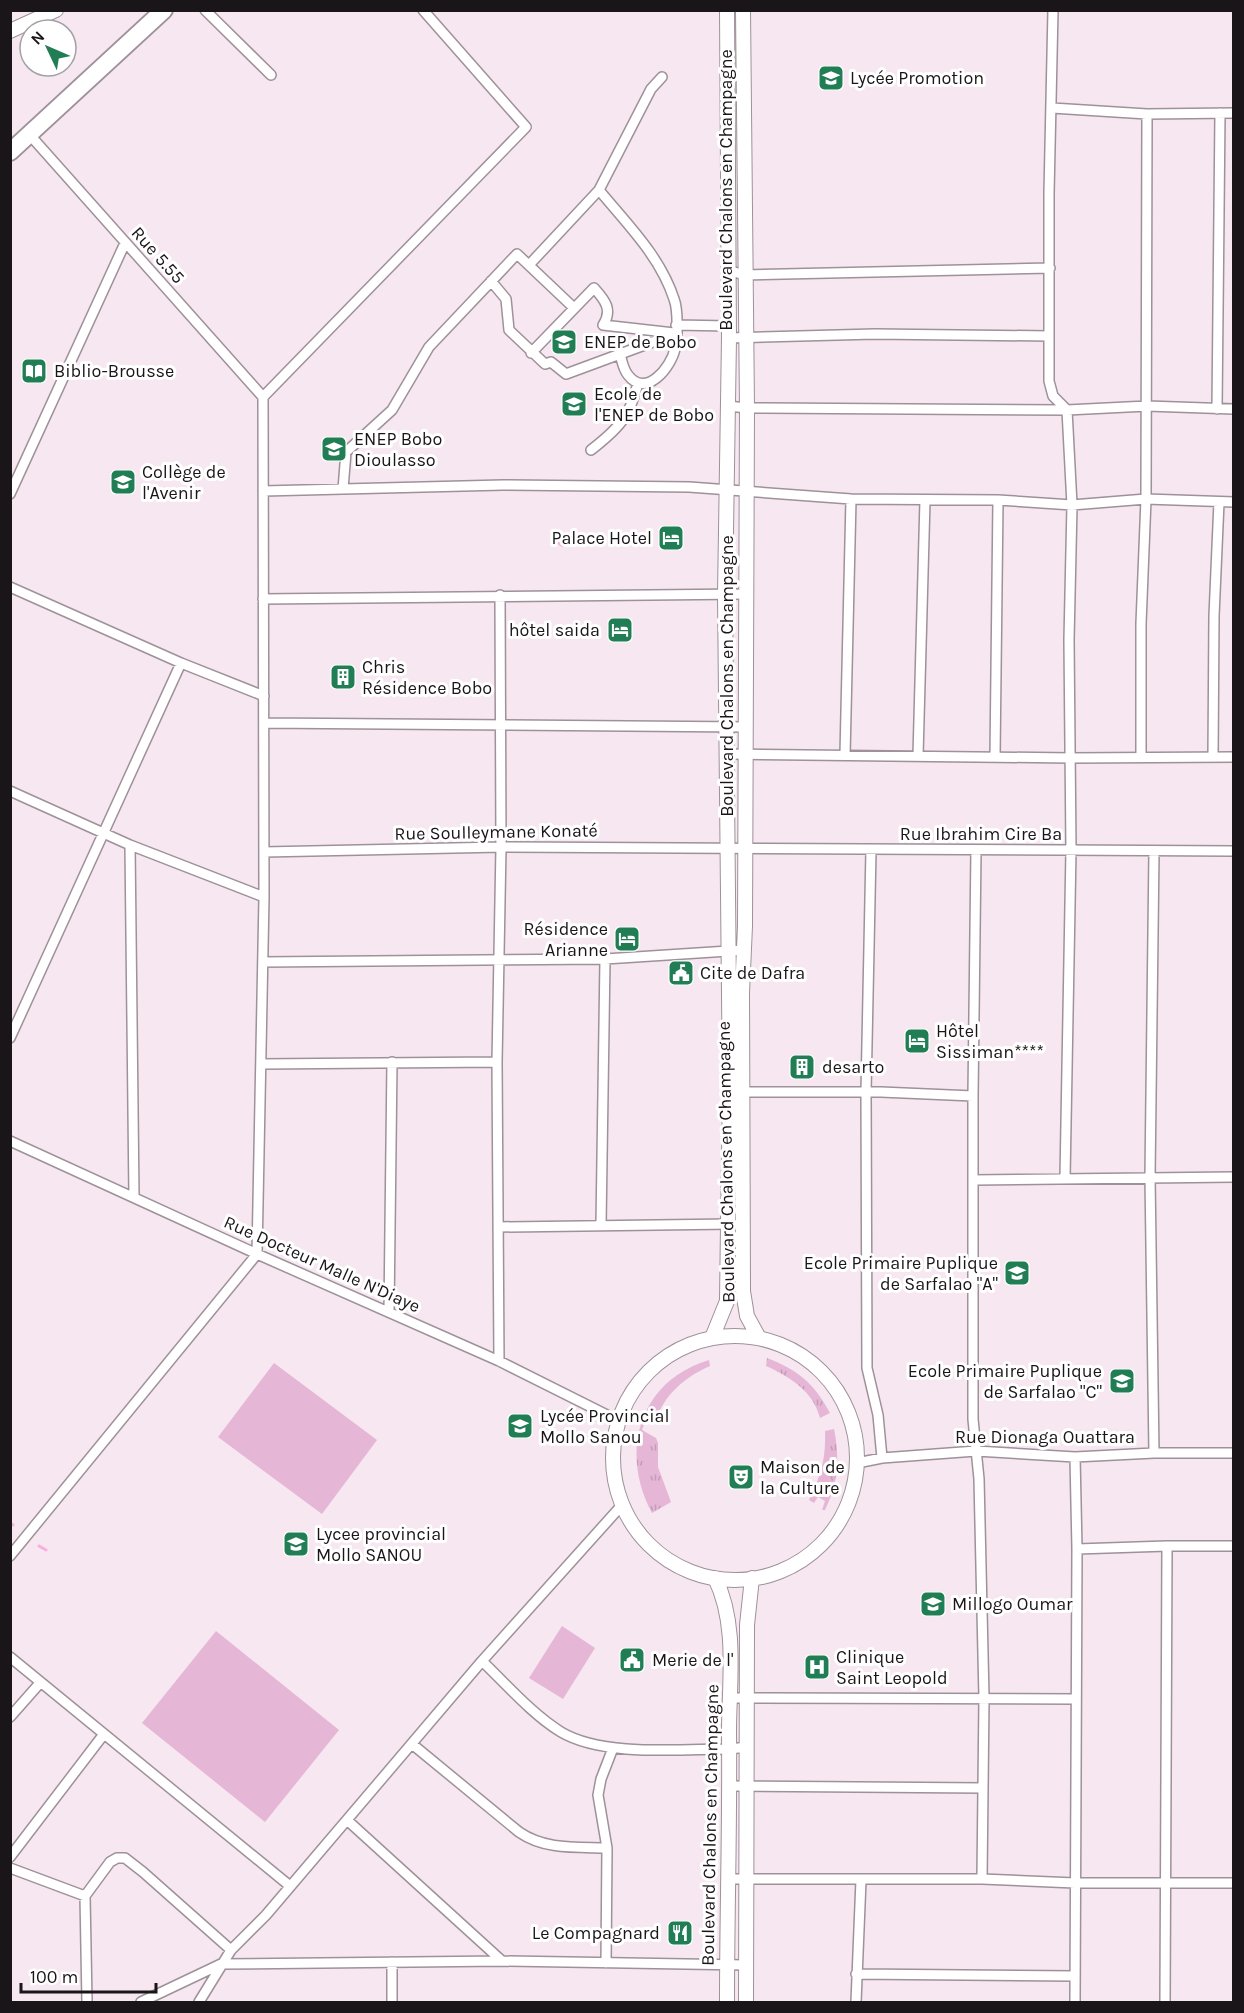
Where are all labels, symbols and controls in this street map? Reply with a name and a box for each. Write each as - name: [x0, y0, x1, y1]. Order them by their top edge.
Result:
- north arrow: [18, 18, 78, 78]
- text: N: [27, 27, 48, 49]
- street label: Boulevard Chalons en Champagne: [715, 49, 737, 331]
- school or university icon: Lycée Promotion: [816, 63, 846, 93]
- place label: Lycée Promotion: [850, 67, 984, 89]
- street label: Rue 5.55: [127, 222, 189, 288]
- school or university icon: ENEP de Bobo: [549, 327, 579, 357]
- place label: ENEP de Bobo: [584, 331, 697, 353]
- library icon: Biblio-Brousse: [19, 356, 49, 386]
- place label: Biblio-Brousse: [54, 360, 174, 382]
- place label: Ecole de l'ENEP de Bobo: [594, 383, 714, 426]
- school or university icon: Ecole de l'ENEP de Bobo: [559, 389, 589, 419]
- place label: ENEP Bobo Dioulasso: [354, 428, 442, 471]
- school or university icon: ENEP Bobo Dioulasso: [319, 434, 349, 464]
- place label: Collège de l'Avenir: [142, 461, 226, 504]
- school or university icon: Collège de l'Avenir: [108, 467, 138, 497]
- hotel icon: Palace Hotel: [656, 523, 686, 553]
- place label: Palace Hotel: [551, 527, 652, 549]
- street label: Boulevard Chalons en Champagne: [716, 535, 738, 817]
- hotel icon: hôtel saida: [605, 615, 635, 645]
- place label: hôtel saida: [509, 619, 600, 641]
- place label: Chris Résidence Bobo: [362, 656, 492, 699]
- building icon: Chris Résidence Bobo: [328, 662, 358, 692]
- street label: Rue Soulleymane Konaté: [394, 819, 598, 845]
- street label: Rue Ibrahim Cire Ba: [900, 823, 1062, 845]
- place label: Résidence Arianne: [524, 918, 608, 961]
- hotel icon: Résidence Arianne: [612, 924, 642, 954]
- public building icon: Cite de Dafra: [666, 958, 696, 988]
- place label: Cite de Dafra: [700, 962, 805, 984]
- place label: Hôtel Sissiman****: [936, 1020, 1044, 1063]
- street label: Boulevard Chalons en Champagne: [713, 1021, 739, 1303]
- hotel icon: Hôtel Sissiman****: [902, 1026, 932, 1056]
- building icon: desarto: [787, 1052, 817, 1082]
- place label: desarto: [822, 1056, 884, 1078]
- street label: Rue Docteur Malle N'Diaye: [220, 1211, 424, 1317]
- place label: Ecole Primaire Puplique de Sarfalao "A": [804, 1252, 998, 1295]
- school or university icon: Ecole Primaire Puplique de Sarfalao "A": [1002, 1258, 1032, 1288]
- place label: Ecole Primaire Puplique de Sarfalao "C": [908, 1360, 1102, 1403]
- school or university icon: Ecole Primaire Puplique de Sarfalao "C": [1107, 1366, 1137, 1396]
- place label: Lycée Provincial Mollo Sanou: [540, 1405, 670, 1448]
- school or university icon: Lycée Provincial Mollo Sanou: [505, 1411, 535, 1441]
- street label: Rue Dionaga Ouattara: [955, 1426, 1135, 1448]
- place label: Maison de la Culture: [760, 1456, 845, 1499]
- theatre icon: Maison de la Culture: [726, 1462, 756, 1492]
- place label: Lycee provincial Mollo SANOU: [316, 1523, 446, 1566]
- school or university icon: Lycee provincial Mollo SANOU: [281, 1529, 311, 1559]
- school or university icon: Millogo Oumar: [918, 1589, 948, 1619]
- place label: Millogo Oumar: [952, 1593, 1073, 1615]
- public building icon: Merie de l': [617, 1645, 647, 1675]
- place label: Clinique Saint Leopold: [836, 1646, 948, 1689]
- place label: Merie de l': [652, 1649, 734, 1671]
- hospital icon: Clinique Saint Leopold: [802, 1652, 832, 1682]
- street label: Boulevard Chalons en Champagne: [697, 1684, 723, 1966]
- restaurant icon: Le Compagnard: [665, 1918, 695, 1948]
- place label: Le Compagnard: [532, 1922, 660, 1944]
- scale bar: [21, 1956, 156, 1994]
- text: 100 m: [30, 1966, 78, 1988]

